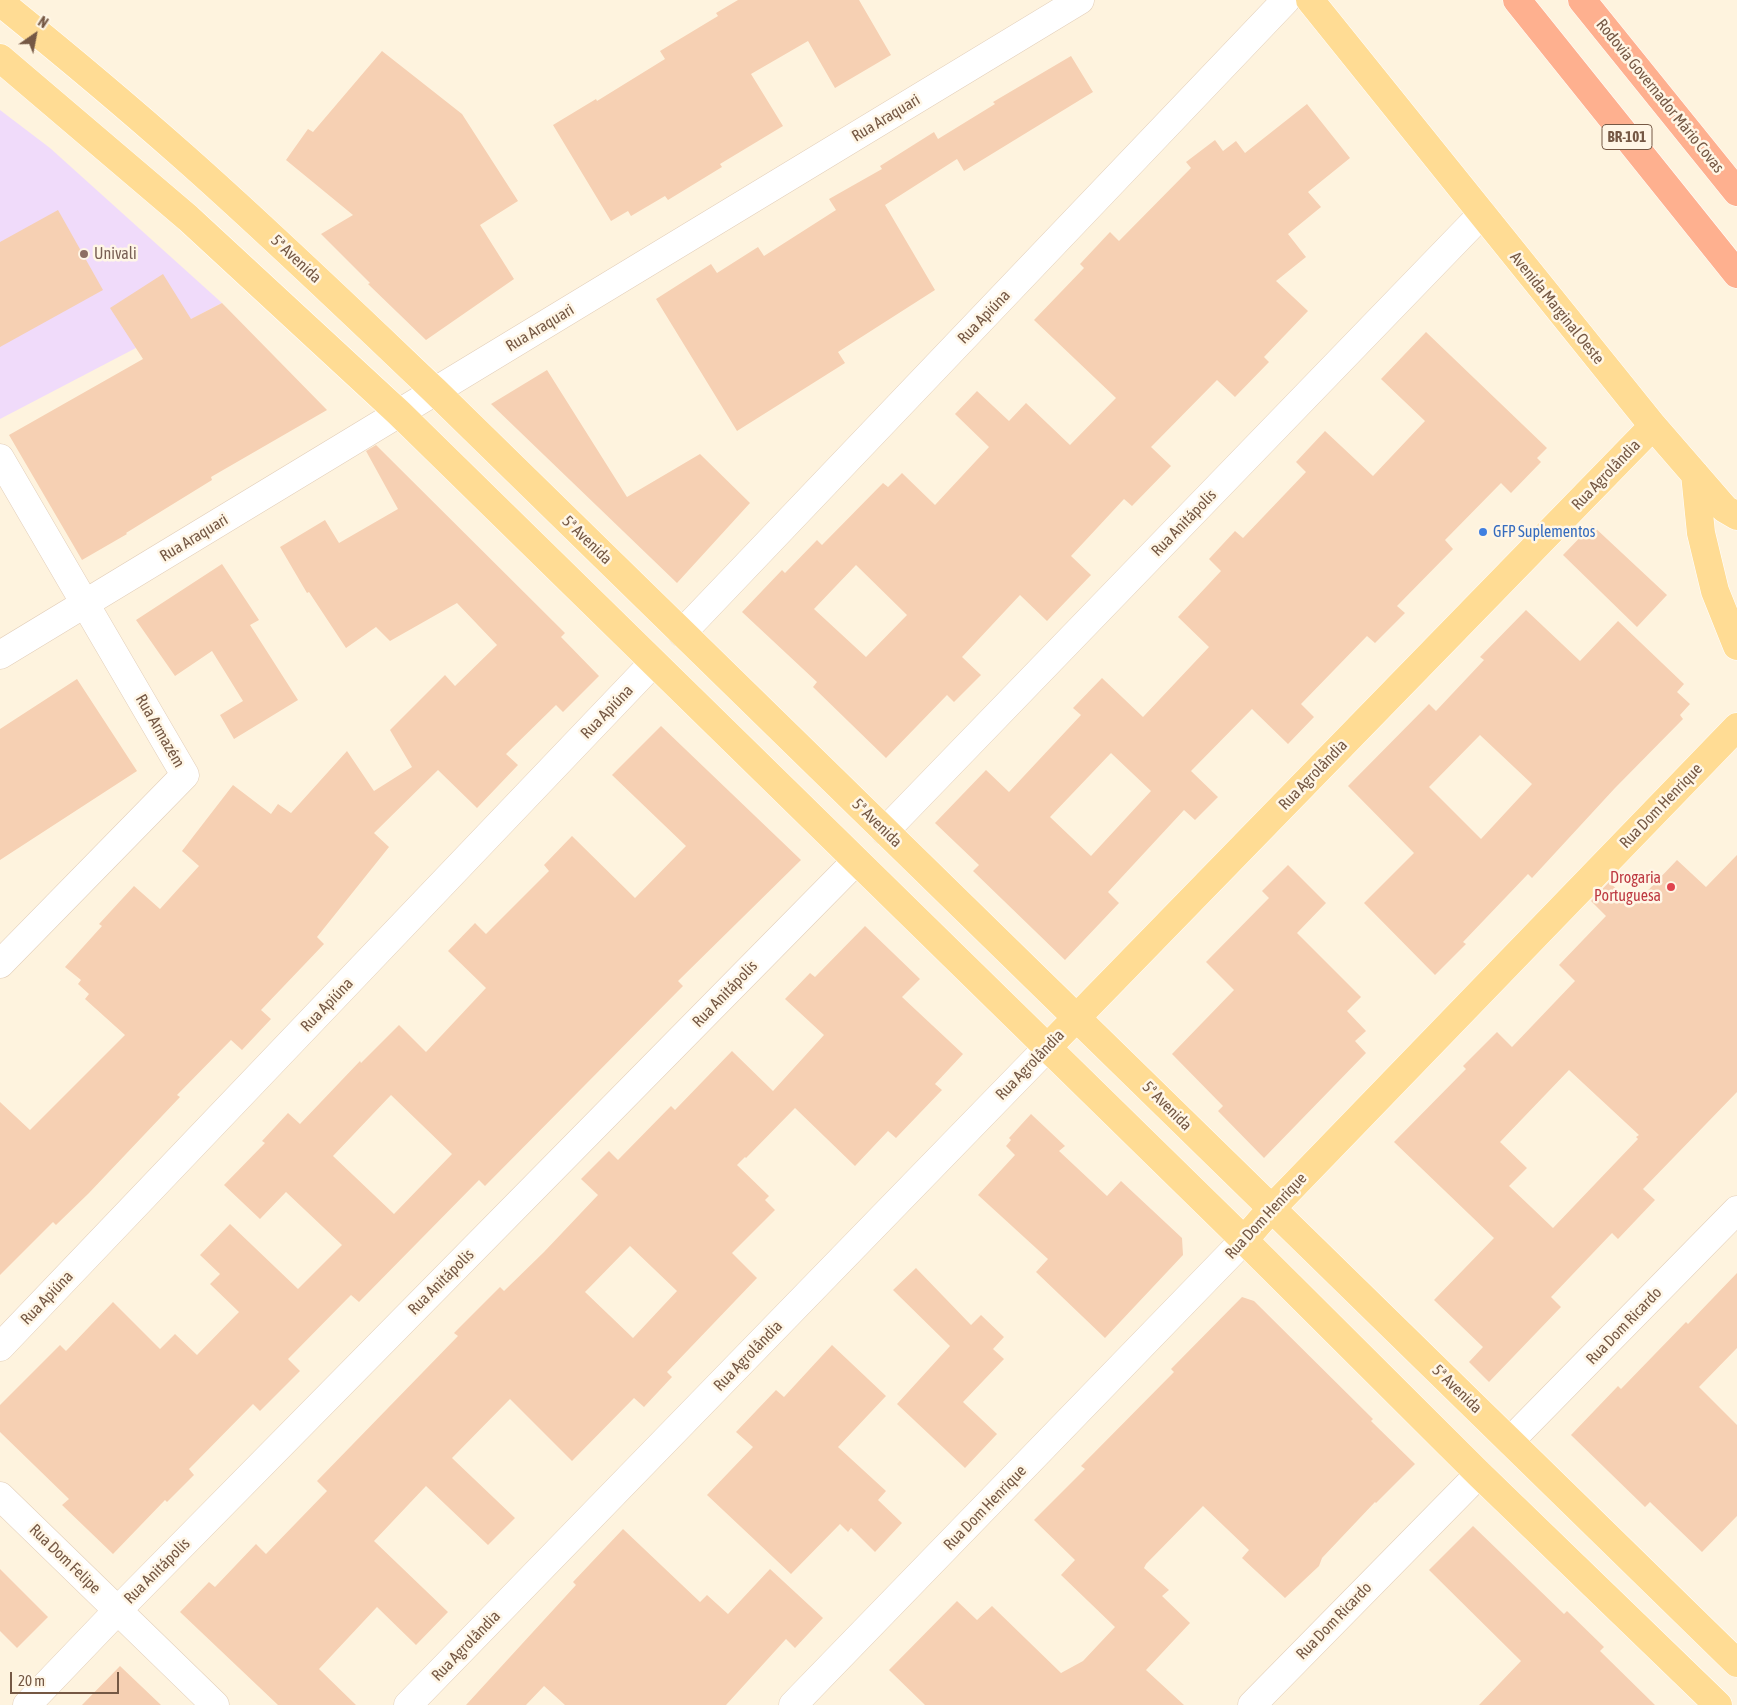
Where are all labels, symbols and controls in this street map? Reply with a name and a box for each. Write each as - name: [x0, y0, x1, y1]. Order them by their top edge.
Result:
- north arrow: [10, 10, 60, 60]
- text: N: [35, 13, 51, 31]
- street label: Rodovia Governador Mário Covas: [1592, 15, 1728, 177]
- street label: Rua Araquari: [848, 90, 924, 146]
- road number: BR-101: [1602, 124, 1652, 150]
- street label: 5ª Avenida: [267, 231, 325, 287]
- place label: Univali: [94, 244, 137, 264]
- marker: Univali: [78, 248, 90, 260]
- street label: Avenida Marginal Oeste: [1506, 248, 1608, 368]
- street label: Rua Apiúna: [954, 286, 1014, 348]
- street label: Rua Araquari: [502, 300, 578, 356]
- street label: Rua Agrolândia: [1568, 436, 1644, 514]
- street label: Rua Anitápolis: [1147, 486, 1221, 560]
- street label: Rua Araquari: [156, 510, 232, 566]
- street label: 5ª Avenida: [558, 512, 616, 568]
- place label: GFP Suplementos: [1493, 522, 1595, 542]
- marker: GFP Suplementos: [1477, 526, 1489, 538]
- street label: Rua Apiúna: [577, 681, 637, 743]
- street label: Rua Armazém: [131, 691, 189, 771]
- street label: Rua Agrolândia: [1275, 736, 1351, 814]
- street label: Rua Dom Henrique: [1616, 759, 1706, 853]
- street label: 5ª Avenida: [848, 795, 906, 851]
- place label: Drogaria Portuguesa: [1594, 868, 1661, 906]
- marker: Drogaria Portuguesa: [1665, 881, 1677, 893]
- street label: Rua Anitápolis: [688, 957, 762, 1031]
- street label: Rua Apiúna: [297, 974, 357, 1036]
- street label: Rua Agrolândia: [992, 1026, 1068, 1104]
- street label: 5ª Avenida: [1138, 1077, 1196, 1135]
- street label: Rua Dom Henrique: [1221, 1169, 1311, 1263]
- street label: Rua Anitápolis: [404, 1245, 478, 1319]
- street label: Rua Apiúna: [17, 1267, 77, 1329]
- street label: Rua Dom Ricardo: [1582, 1283, 1666, 1369]
- street label: Rua Agrolândia: [710, 1317, 786, 1395]
- street label: 5ª Avenida: [1428, 1361, 1486, 1417]
- street label: Rua Dom Henrique: [940, 1461, 1030, 1555]
- street label: Rua Dom Felipe: [25, 1520, 105, 1598]
- street label: Rua Anitápolis: [120, 1534, 194, 1608]
- street label: Rua Dom Ricardo: [1292, 1578, 1376, 1664]
- street label: Rua Agrolândia: [428, 1607, 504, 1685]
- scale bar: [12, 1662, 121, 1694]
- text: 20 m: [18, 1672, 45, 1689]

